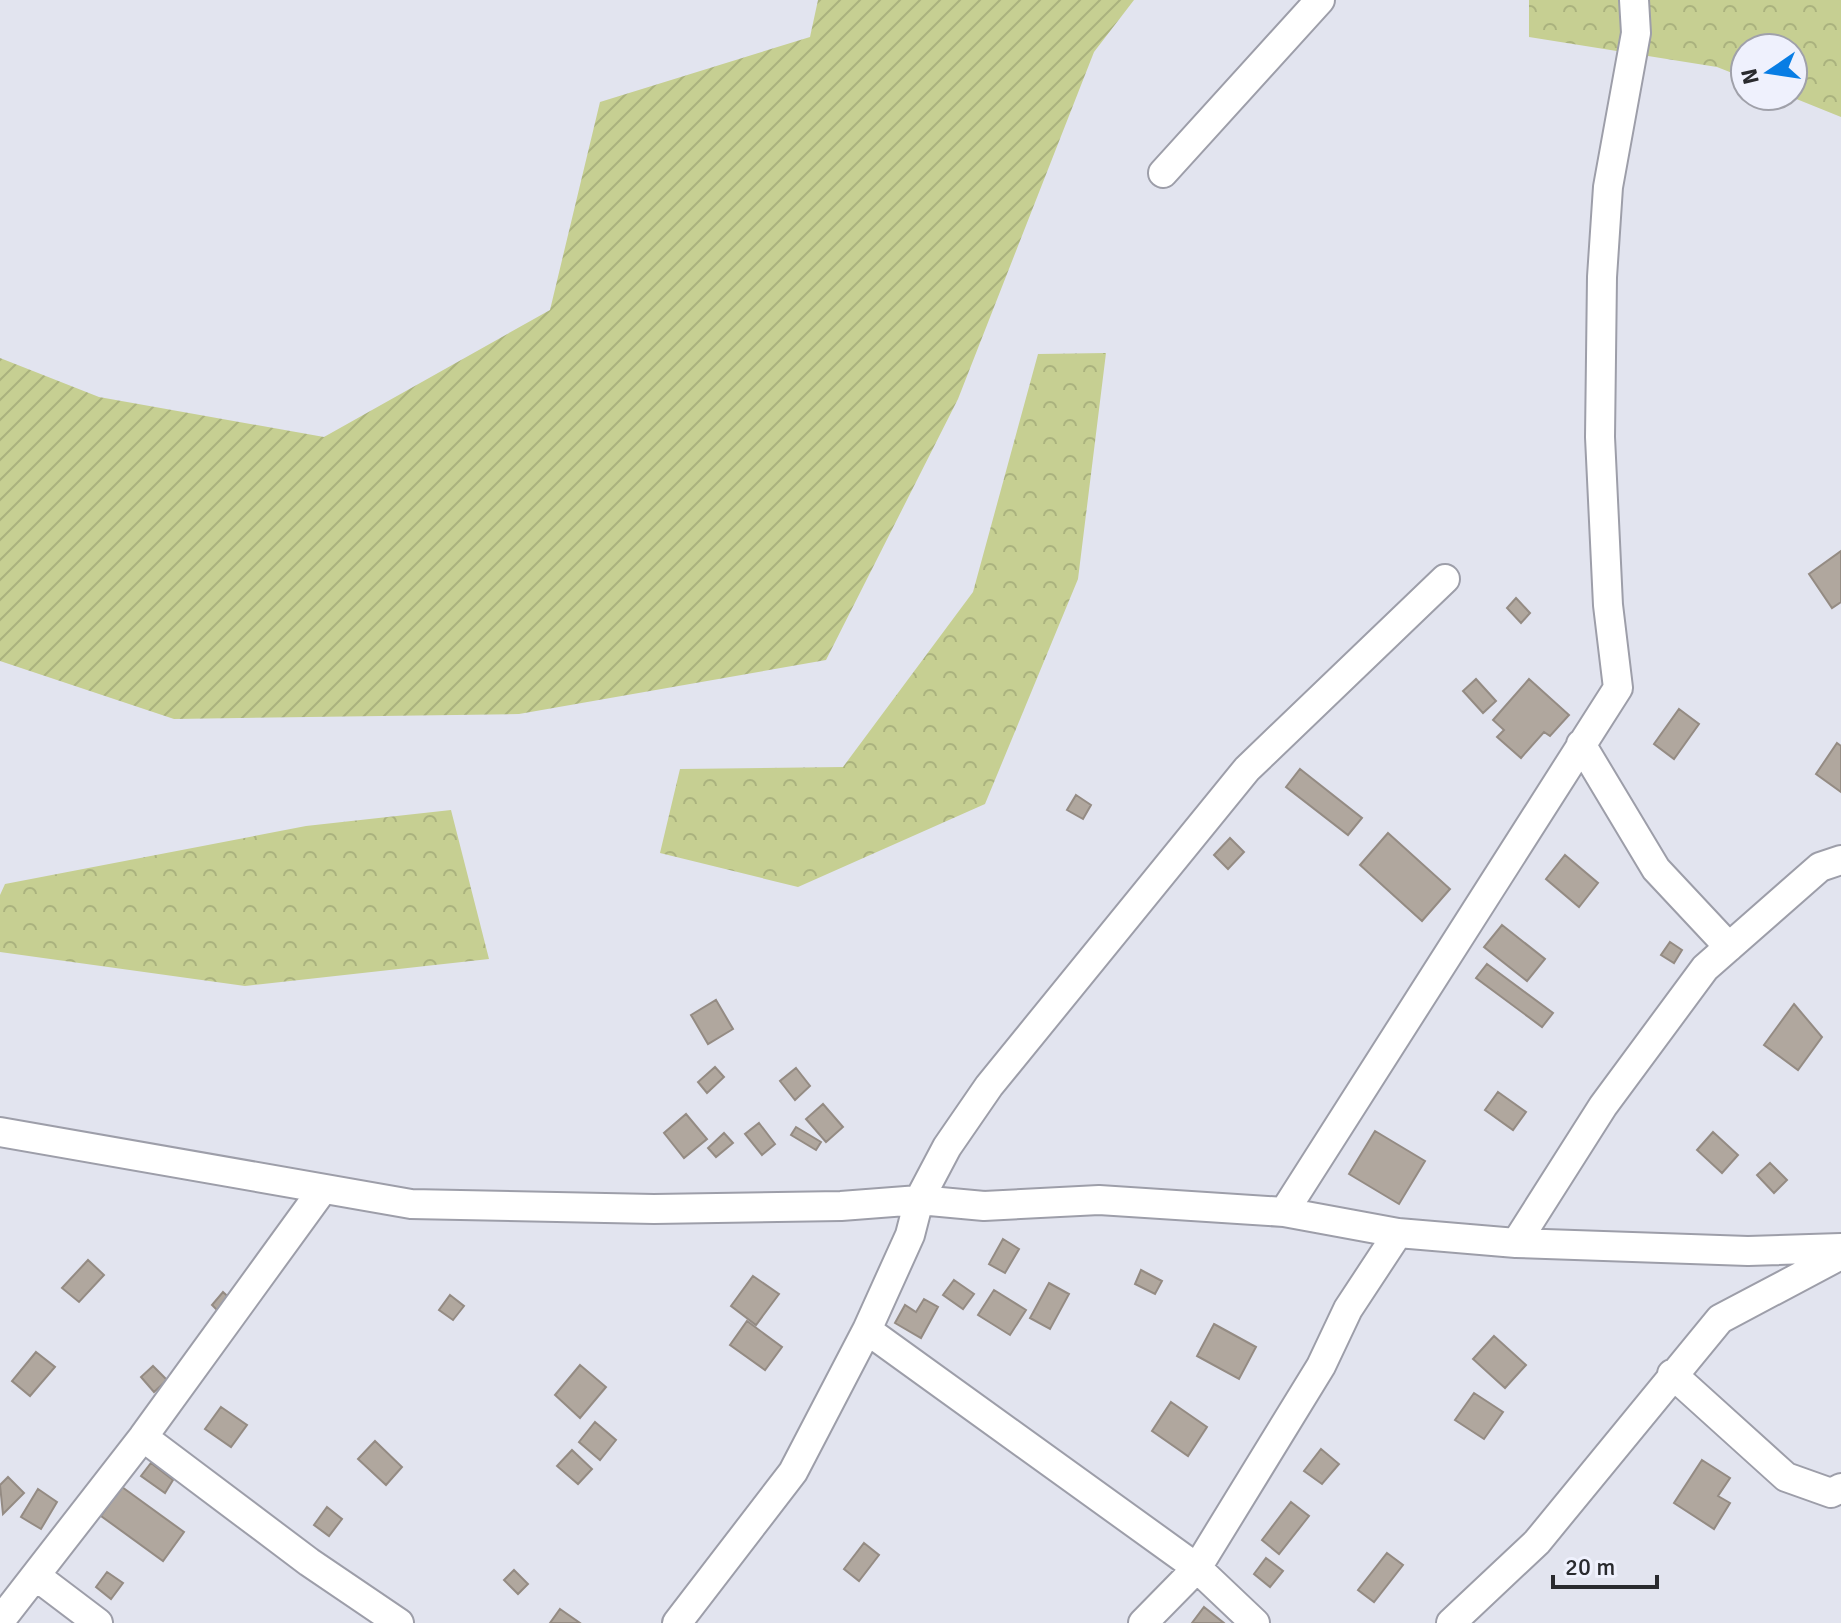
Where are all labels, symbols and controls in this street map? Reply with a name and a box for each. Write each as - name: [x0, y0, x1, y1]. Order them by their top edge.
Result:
- north arrow: [1729, 32, 1809, 112]
- text: N: [1735, 66, 1765, 87]
- scale bar: [1553, 1539, 1657, 1589]
- text: 20 m: [1565, 1552, 1615, 1582]

